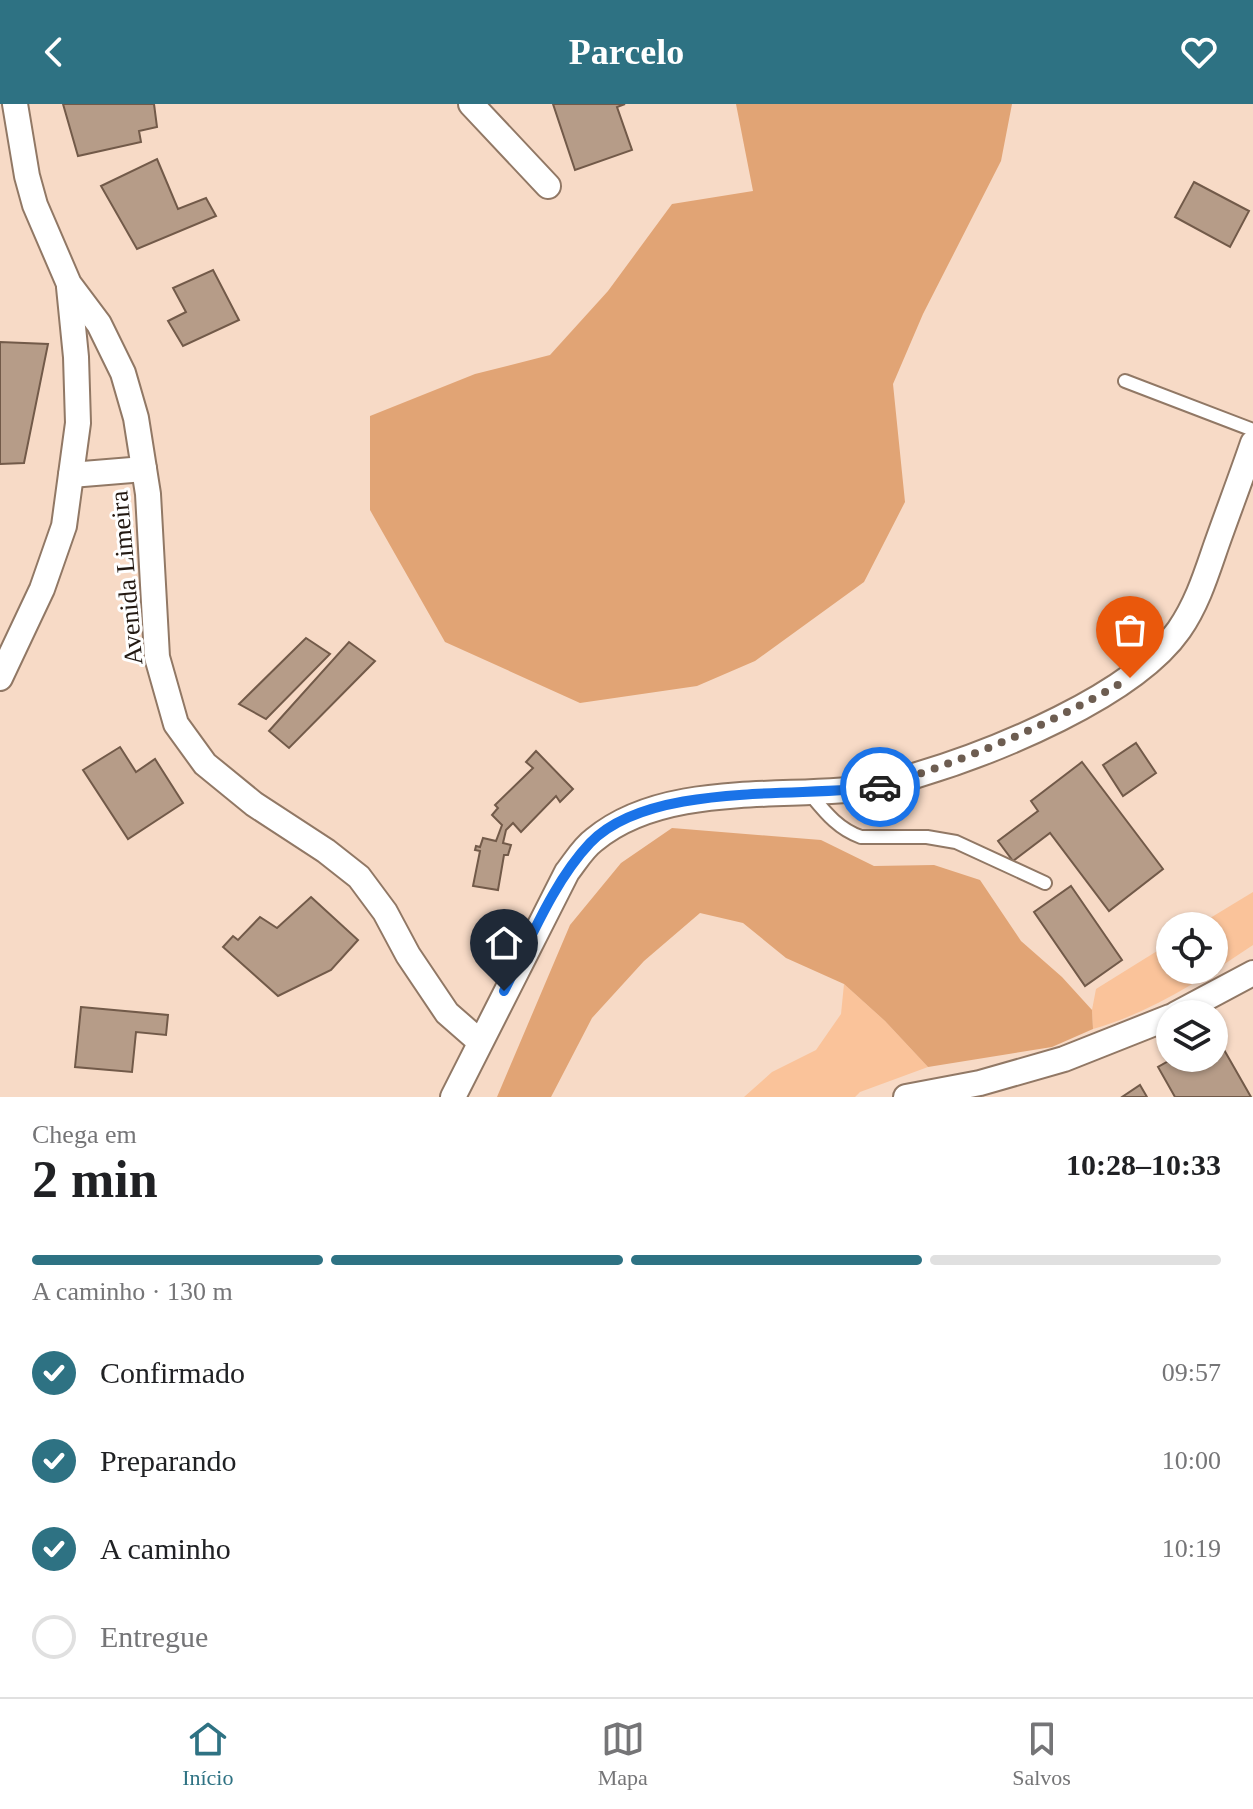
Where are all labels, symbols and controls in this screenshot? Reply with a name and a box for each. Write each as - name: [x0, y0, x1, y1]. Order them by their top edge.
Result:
- icon: back: [32, 30, 76, 74]
- icon: heart: [1177, 30, 1221, 74]
- text: Parcelo: [569, 32, 684, 72]
- street label: Avenida Limeira: [104, 489, 149, 666]
- pin: [1096, 596, 1164, 678]
- icon: bag: [1108, 608, 1152, 652]
- courier: [840, 747, 920, 827]
- icon: car: [858, 765, 902, 809]
- pin: [470, 909, 538, 991]
- map controls: [1156, 912, 1228, 1072]
- button: locate: [1156, 912, 1228, 984]
- icon: home: [482, 921, 526, 965]
- button: layers: [1156, 1000, 1228, 1072]
- text: Chega em: [32, 1120, 137, 1149]
- text: 10:28–10:33: [1066, 1148, 1221, 1181]
- text: 2 min: [32, 1151, 158, 1208]
- text: A caminho · 130 m: [32, 1277, 233, 1306]
- icon: check: [32, 1351, 76, 1395]
- text: Confirmado: [100, 1356, 245, 1389]
- text: 09:57: [1162, 1358, 1221, 1387]
- icon: check: [32, 1439, 76, 1483]
- text: Preparando: [100, 1444, 237, 1477]
- text: 10:00: [1162, 1446, 1221, 1475]
- icon: check: [32, 1527, 76, 1571]
- text: A caminho: [100, 1532, 231, 1565]
- text: 10:19: [1162, 1534, 1221, 1563]
- text: Entregue: [100, 1620, 208, 1653]
- tab: Início: [182, 1717, 233, 1791]
- tab: Mapa: [598, 1717, 648, 1791]
- tab: Salvos: [1012, 1717, 1071, 1791]

